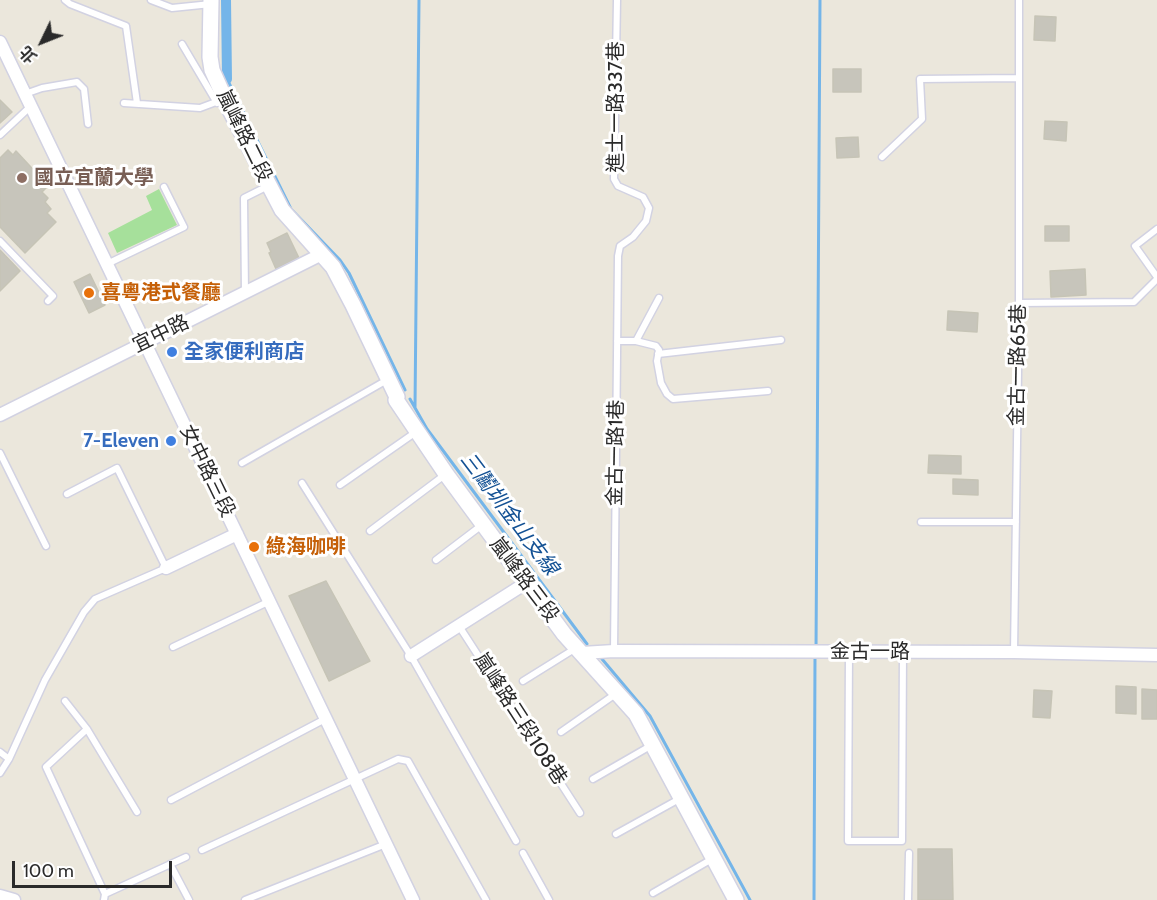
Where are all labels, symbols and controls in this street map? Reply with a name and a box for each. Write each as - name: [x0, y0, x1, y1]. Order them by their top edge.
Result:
- north arrow: [12, 12, 72, 72]
- street label: 進士一路337巷: [604, 41, 628, 173]
- text: 北: [16, 42, 41, 67]
- street label: 嵐峰路二段: [211, 86, 277, 186]
- place label: 國立宜蘭大學: [34, 166, 154, 190]
- marker: 國立宜蘭大學: [15, 171, 29, 185]
- place label: 喜粵港式餐廳: [101, 281, 221, 305]
- marker: 喜粵港式餐廳: [82, 286, 96, 300]
- street label: 金古一路65巷: [1005, 304, 1031, 426]
- street label: 宜中路: [129, 310, 193, 358]
- place label: 全家便利商店: [184, 340, 304, 364]
- marker: 全家便利商店: [165, 345, 179, 359]
- street label: 金古一路1巷: [603, 400, 629, 506]
- street label: 女中路三段: [174, 421, 240, 521]
- place label: 7-Eleven: [83, 429, 159, 453]
- marker: 7-Eleven: [164, 434, 178, 448]
- water label: 三鬮圳金山支線: [455, 448, 563, 580]
- street label: 嵐峰路三段: [484, 533, 564, 627]
- place label: 綠海咖啡: [266, 535, 346, 559]
- marker: 綠海咖啡: [247, 540, 261, 554]
- street label: 金古一路: [830, 640, 910, 664]
- street label: 嵐峰路三段108巷: [468, 648, 572, 790]
- scale bar: [15, 849, 176, 887]
- text: 100 m: [23, 860, 74, 882]

